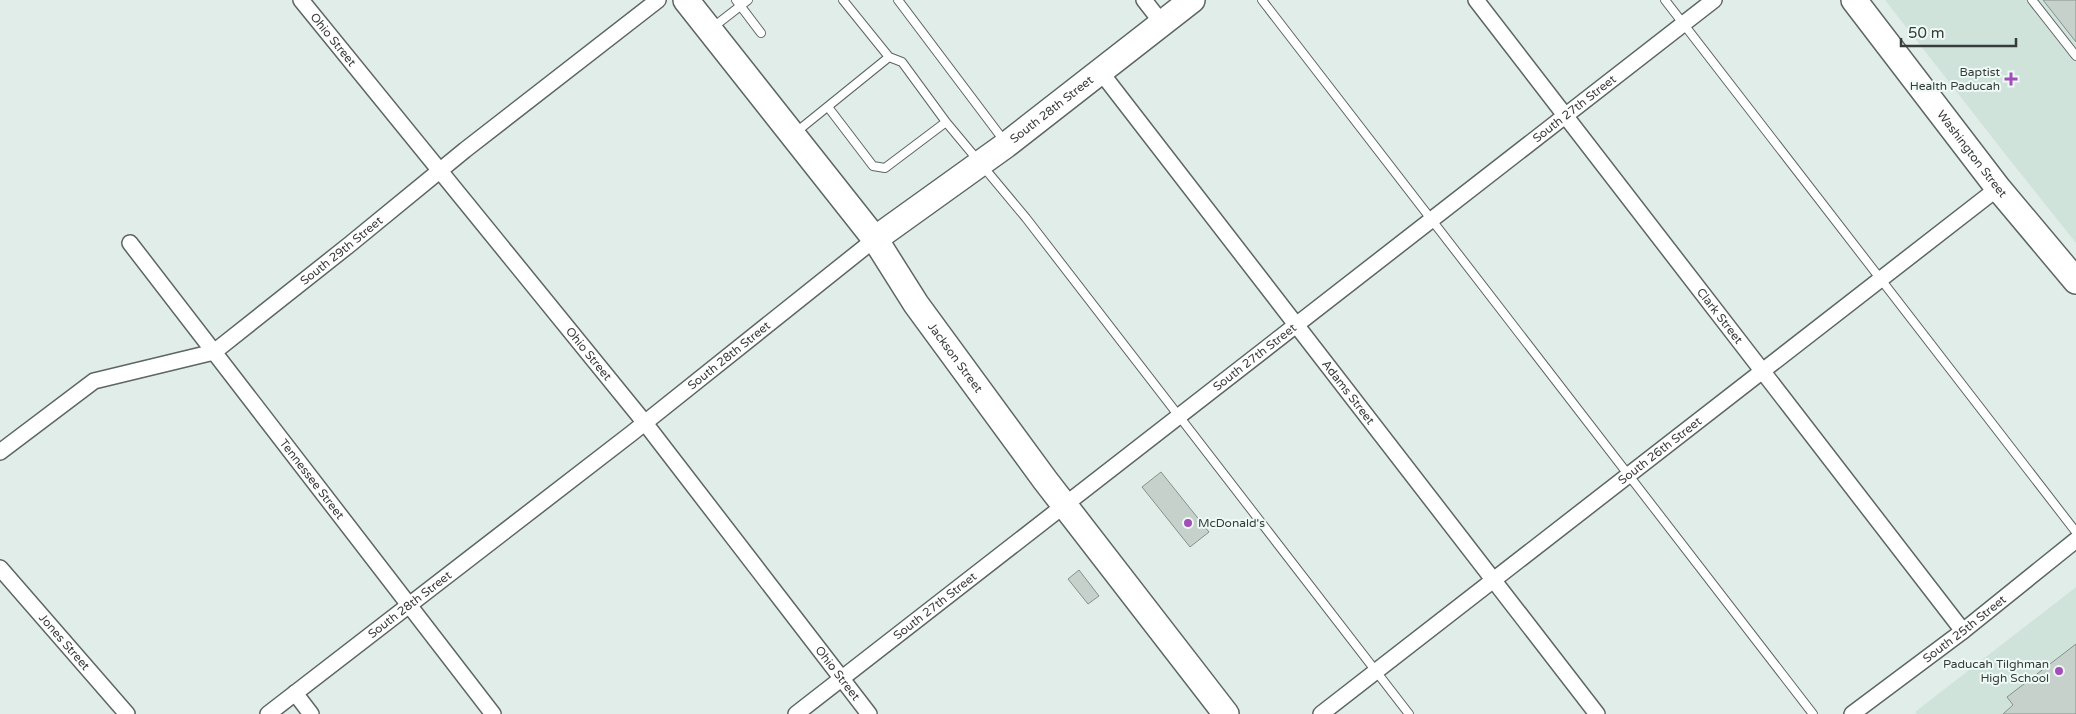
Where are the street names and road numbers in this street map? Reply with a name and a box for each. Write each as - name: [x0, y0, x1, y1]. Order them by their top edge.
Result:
- street label: Ohio Street: [307, 10, 359, 69]
- street label: South 27th Street: [1530, 72, 1619, 145]
- street label: South 28th Street: [1007, 73, 1096, 146]
- street label: Washington Street: [1934, 108, 2010, 201]
- street label: South 29th Street: [297, 213, 386, 288]
- street label: Clark Street: [1694, 285, 1746, 347]
- street label: South 28th Street: [685, 318, 773, 393]
- street label: Jackson Street: [925, 320, 986, 396]
- street label: South 27th Street: [1210, 320, 1299, 394]
- street label: Ohio Street: [563, 324, 615, 384]
- street label: Adams Street: [1319, 357, 1378, 427]
- street label: South 26th Street: [1615, 414, 1704, 487]
- street label: Tennessee Street: [277, 436, 347, 522]
- street label: South 28th Street: [365, 568, 454, 641]
- street label: South 27th Street: [891, 569, 980, 643]
- street label: South 25th Street: [1920, 592, 2009, 666]
- street label: Jones Street: [36, 611, 93, 673]
- street label: Ohio Street: [812, 643, 863, 703]

